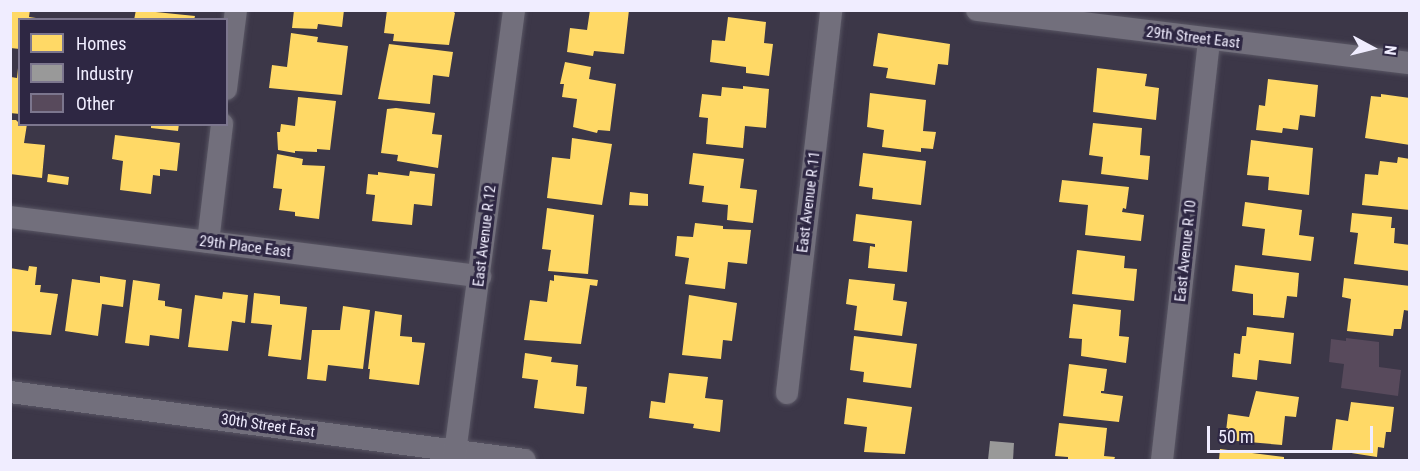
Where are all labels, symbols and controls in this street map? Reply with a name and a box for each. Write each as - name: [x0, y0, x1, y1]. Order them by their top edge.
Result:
- legend: [18, 18, 228, 126]
- north arrow: [1342, 18, 1402, 78]
- street label: 29th Street East: [1145, 23, 1241, 53]
- text: Homes: [76, 33, 126, 54]
- text: N: [1380, 44, 1400, 56]
- text: Industry: [76, 63, 134, 84]
- text: Other: [76, 93, 115, 114]
- street label: East Avenue R 11: [794, 150, 824, 254]
- street label: East Avenue R 12: [470, 184, 500, 288]
- street label: East Avenue R 10: [1172, 199, 1200, 303]
- street label: 29th Place East: [198, 232, 292, 262]
- street label: 30th Street East: [220, 411, 316, 441]
- scale bar: [1210, 414, 1376, 452]
- text: 50 m: [1218, 426, 1253, 447]

